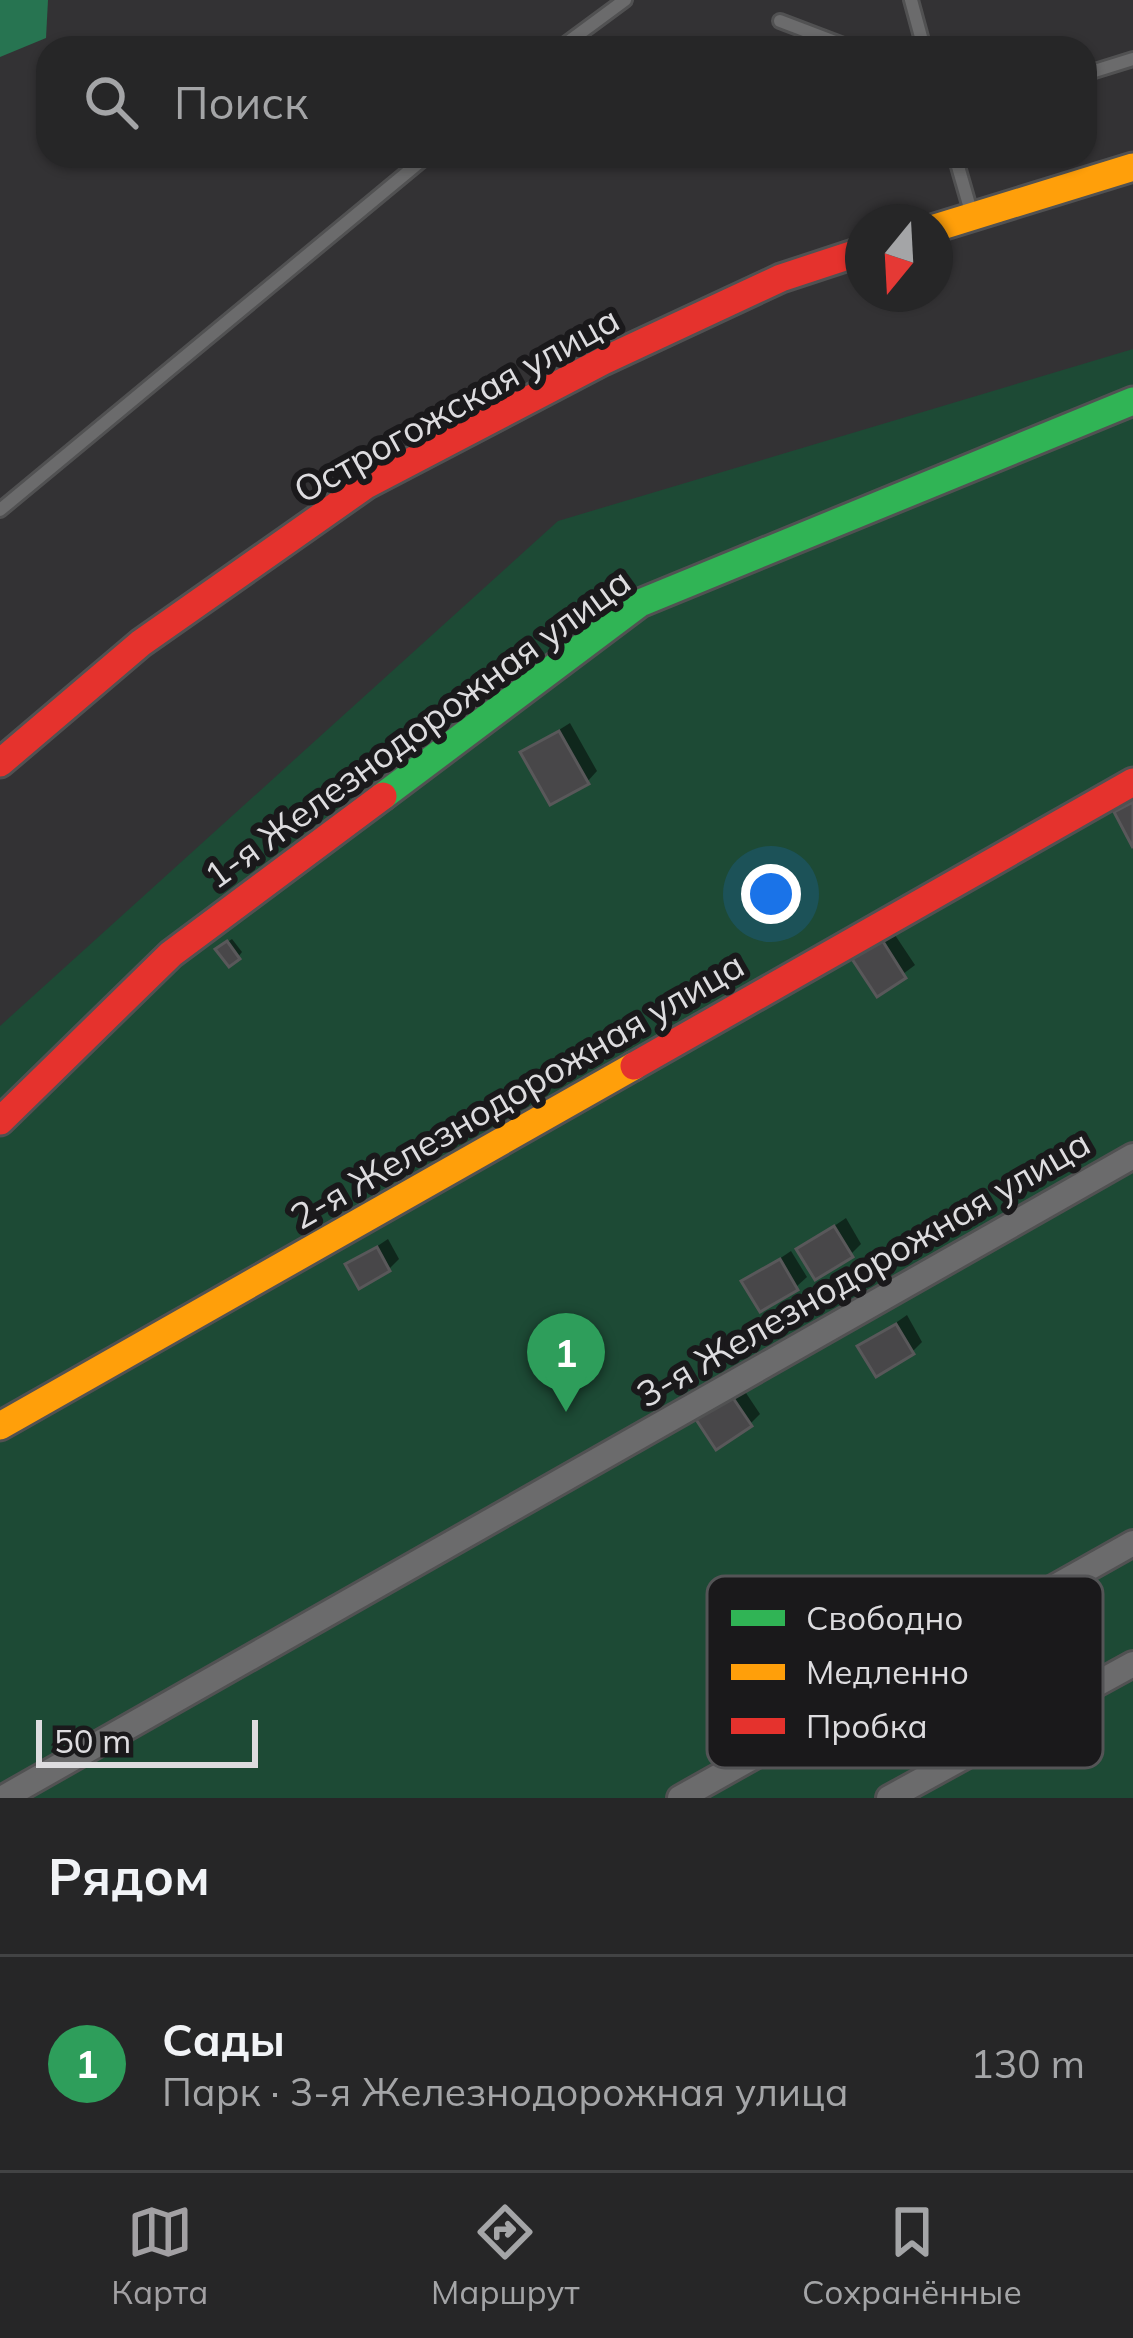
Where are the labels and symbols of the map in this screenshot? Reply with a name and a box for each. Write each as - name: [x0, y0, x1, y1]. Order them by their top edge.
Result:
- north arrow: [845, 204, 953, 312]
- street label: Острогожская улица: [286, 296, 626, 512]
- street label: 1-я Железнодорожная улица: [195, 558, 639, 898]
- your location: [741, 864, 801, 924]
- street label: 2-я Железнодорожная улица: [282, 942, 752, 1238]
- street label: 3-я Железнодорожная улица: [628, 1120, 1098, 1416]
- pin: 1: [527, 1313, 605, 1412]
- legend: [707, 1576, 1103, 1768]
- text: Свободно: [806, 1597, 964, 1638]
- text: Медленно: [806, 1651, 969, 1692]
- text: Пробка: [806, 1705, 928, 1746]
- scale bar: [36, 1714, 258, 1767]

